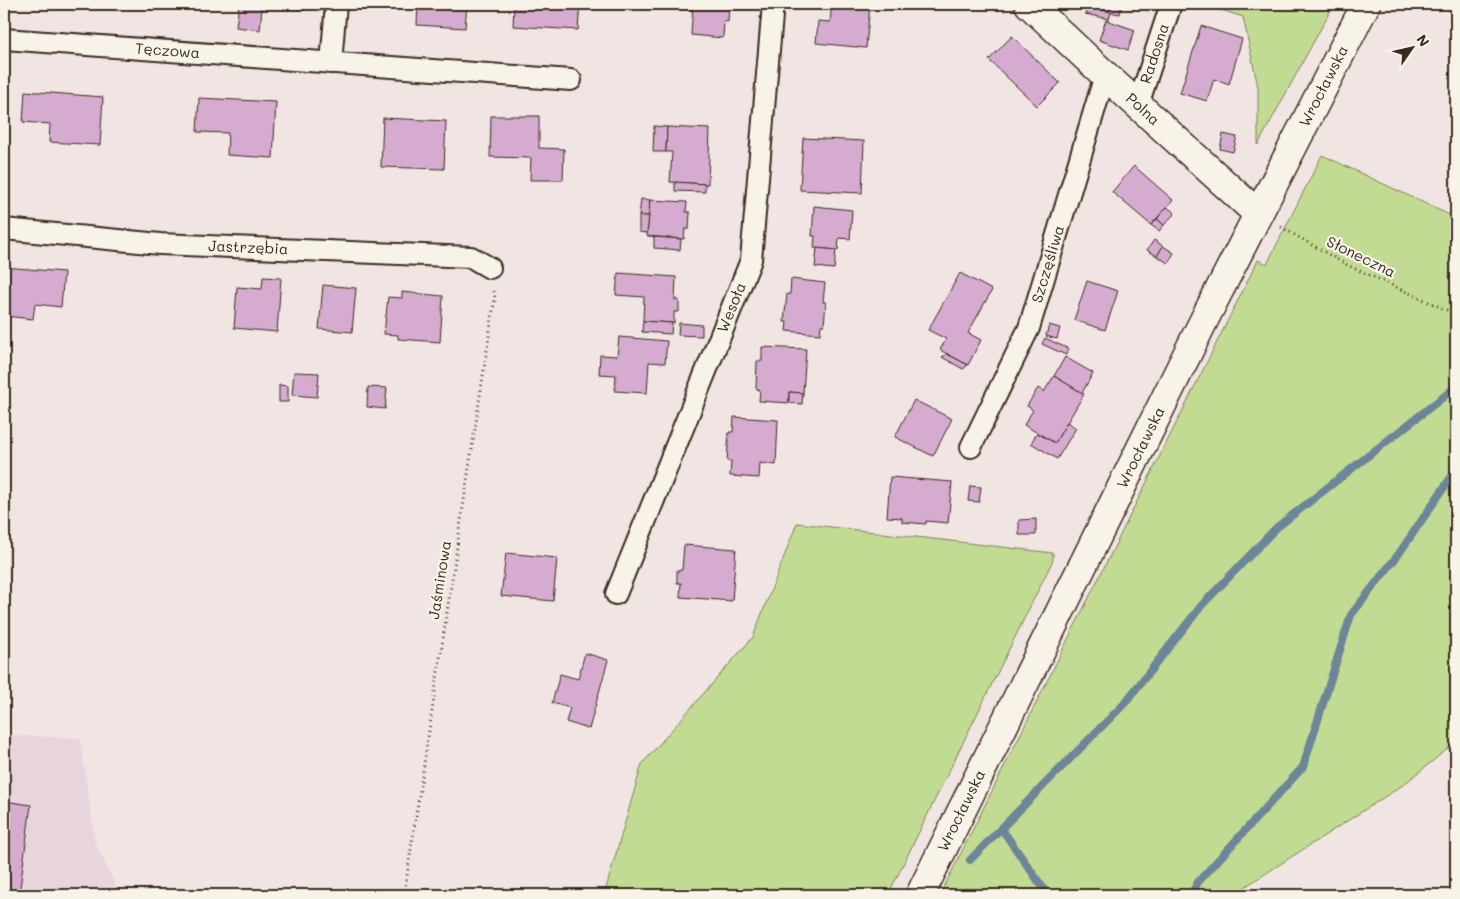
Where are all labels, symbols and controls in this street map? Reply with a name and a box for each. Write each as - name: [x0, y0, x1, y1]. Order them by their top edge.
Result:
- street label: Radosna: [1135, 21, 1173, 86]
- north arrow: [1388, 22, 1438, 72]
- text: N: [1412, 31, 1434, 50]
- street label: Tęczowa: [135, 38, 201, 62]
- street label: Wrocławska: [1294, 42, 1352, 130]
- street label: Polna: [1122, 88, 1165, 129]
- street label: Szczęśliwa: [1026, 223, 1068, 305]
- street label: Słoneczna: [1324, 231, 1399, 281]
- street label: Jastrzębia: [208, 235, 289, 258]
- street label: Wesoła: [712, 279, 750, 335]
- street label: Wrocławska: [1111, 403, 1169, 491]
- street label: Jaśminowa: [423, 539, 455, 621]
- street label: Wrocławska: [932, 766, 989, 854]

